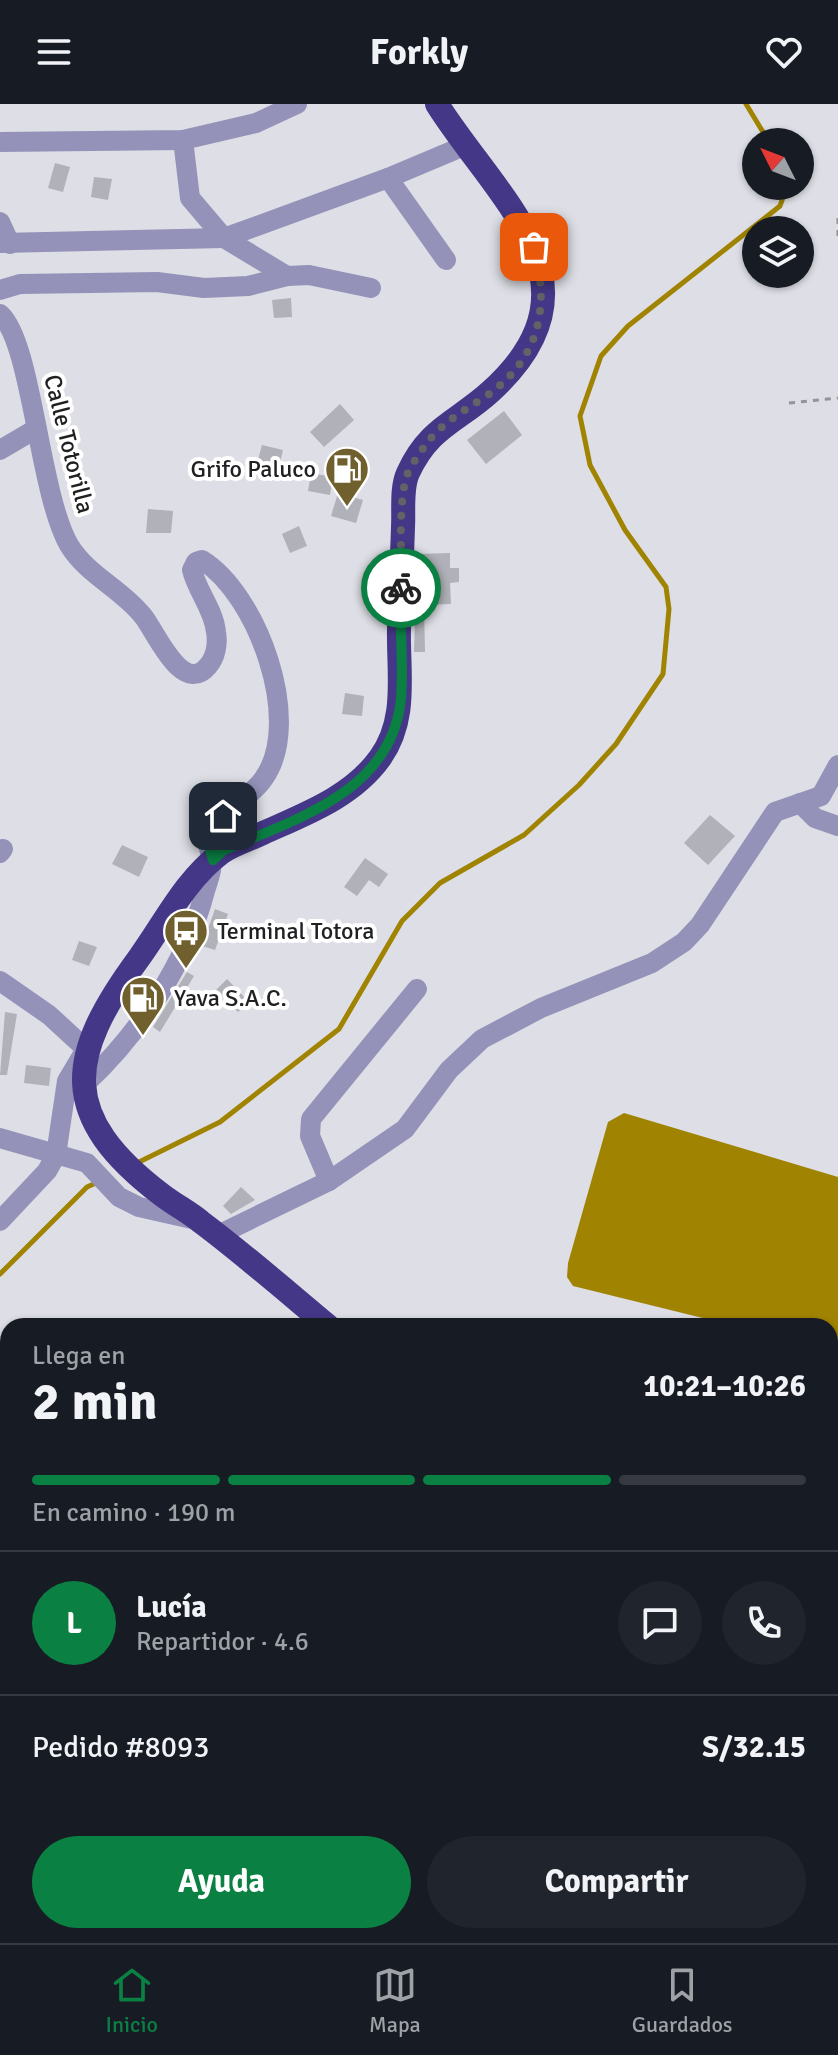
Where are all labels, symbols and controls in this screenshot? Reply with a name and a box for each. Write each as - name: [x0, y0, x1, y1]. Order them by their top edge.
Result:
- icon: menu: [32, 30, 76, 74]
- text: Forkly: [370, 30, 468, 75]
- icon: heart: [762, 30, 806, 74]
- north arrow: [742, 128, 814, 200]
- map controls: [742, 128, 814, 288]
- pin: [500, 213, 568, 281]
- button: layers: [742, 216, 814, 288]
- icon: bag: [512, 225, 556, 269]
- street label: Calle Totorilla: [37, 372, 101, 516]
- fuel station icon: Grifo Paluco: [323, 445, 371, 508]
- place label: Grifo Paluco: [191, 454, 316, 484]
- courier: [361, 548, 441, 628]
- icon: bike: [379, 566, 423, 610]
- pin: [189, 782, 257, 850]
- icon: home: [201, 794, 245, 838]
- bus stop icon: Terminal Totora: [162, 907, 210, 970]
- place label: Terminal Totora: [217, 916, 374, 946]
- fuel station icon: Yava S.A.C.: [119, 974, 167, 1037]
- place label: Yava S.A.C.: [174, 983, 287, 1013]
- text: Llega en: [32, 1340, 126, 1372]
- text: 10:21–10:26: [643, 1368, 806, 1405]
- text: 2 min: [32, 1370, 158, 1434]
- text: En camino · 190 m: [32, 1497, 235, 1529]
- button: chat: [618, 1581, 702, 1665]
- button: phone: [722, 1581, 806, 1665]
- text: Lucía: [136, 1589, 207, 1626]
- text: L: [66, 1605, 82, 1642]
- text: Repartidor · 4.6: [136, 1626, 309, 1658]
- text: Pedido #8093: [32, 1729, 209, 1766]
- text: S/32.15: [702, 1729, 806, 1766]
- button: Ayuda: [32, 1836, 411, 1928]
- button: Compartir: [427, 1836, 806, 1928]
- tab: Inicio: [106, 1963, 158, 2038]
- tab: Mapa: [369, 1963, 421, 2038]
- tab: Guardados: [632, 1963, 732, 2038]

